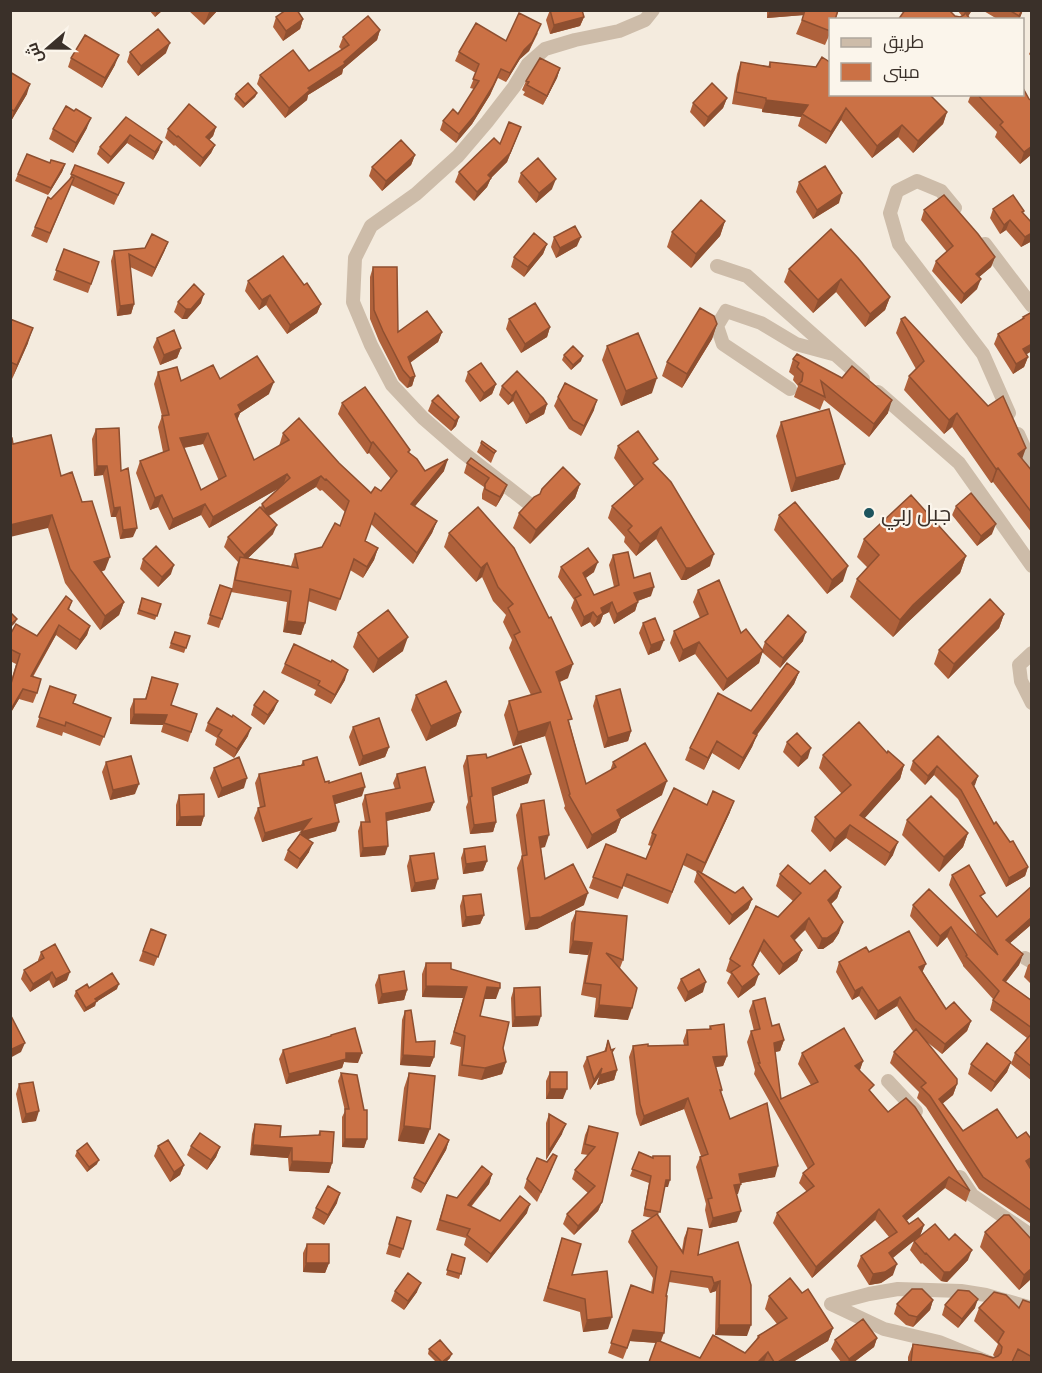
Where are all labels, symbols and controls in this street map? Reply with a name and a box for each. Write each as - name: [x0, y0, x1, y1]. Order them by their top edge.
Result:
- north arrow: [18, 18, 78, 78]
- legend: [829, 18, 1024, 96]
- text: طريق: [883, 31, 924, 54]
- text: ش: [22, 40, 47, 66]
- text: مبنى: [883, 61, 920, 83]
- place label: جبل ربي: [881, 500, 951, 530]
- marker: جبل ربي: [862, 506, 876, 520]

